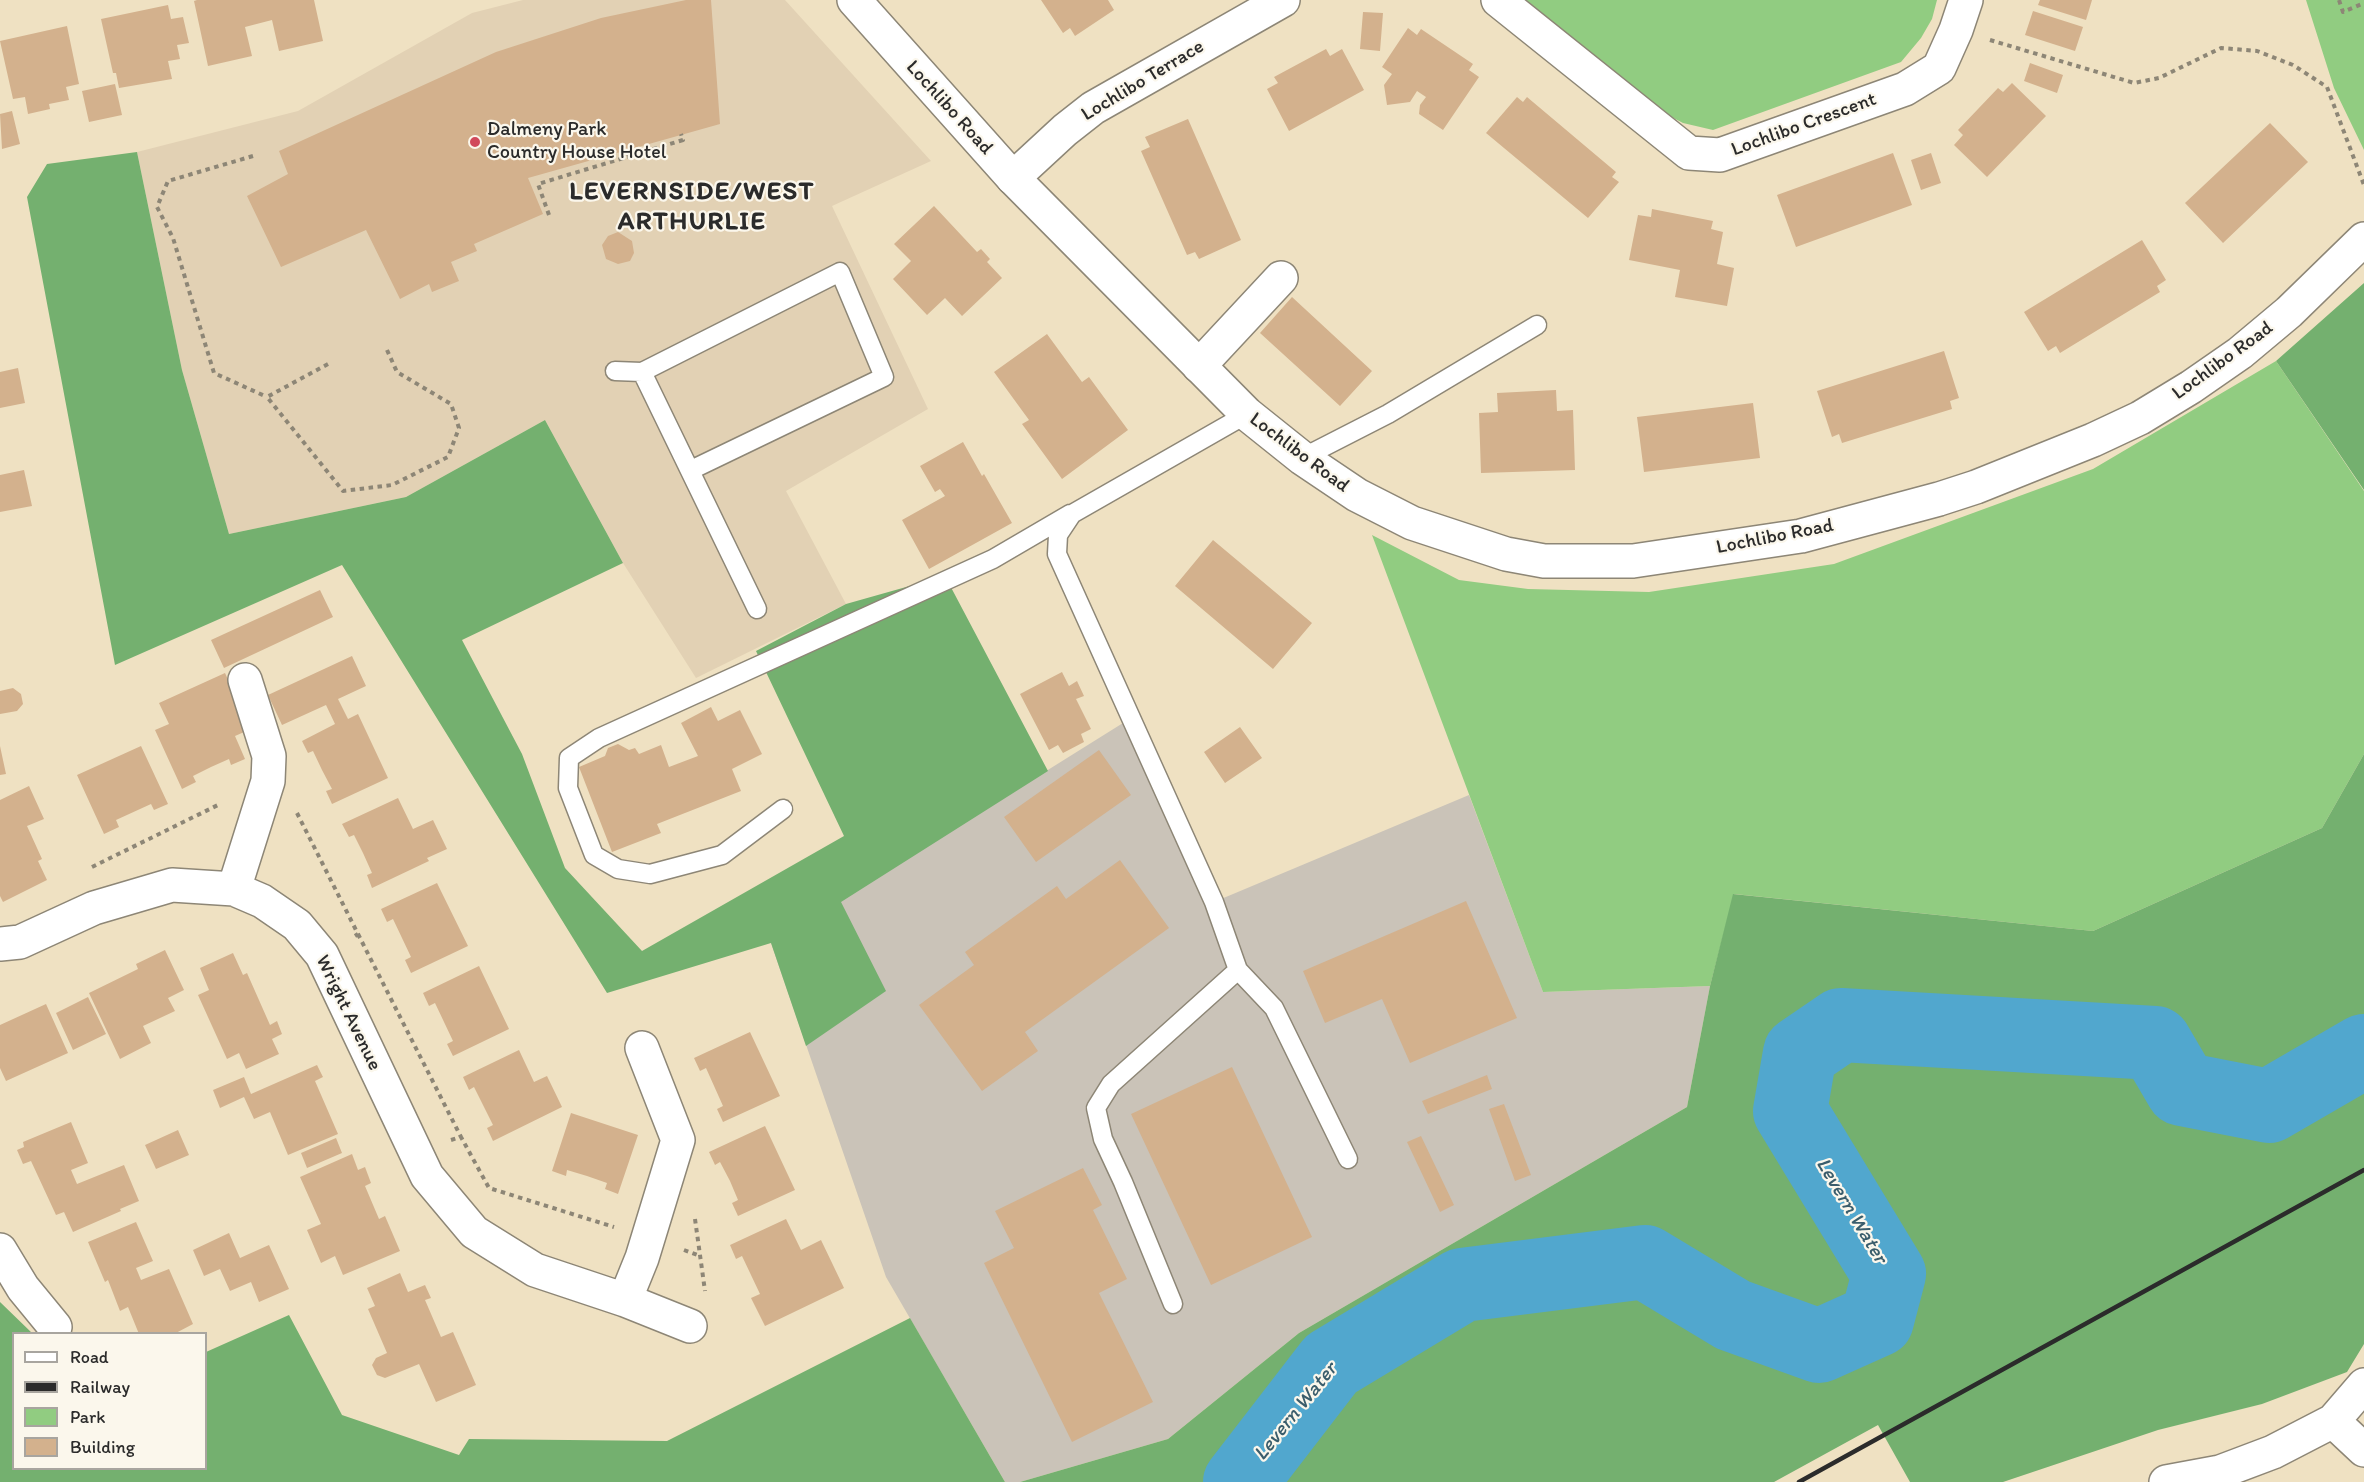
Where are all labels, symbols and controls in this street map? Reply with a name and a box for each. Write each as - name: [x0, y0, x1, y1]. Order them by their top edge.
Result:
- street label: Lochlibo Terrace: [1077, 35, 1209, 127]
- street label: Lochlibo Road: [900, 56, 998, 160]
- street label: Lochlibo Crescent: [1728, 88, 1880, 162]
- place label: Dalmeny Park Country House Hotel: [487, 118, 666, 165]
- marker: Dalmeny Park Country House Hotel: [468, 135, 482, 149]
- district label: LEVERNSIDE/WEST ARTHURLIE: [569, 176, 815, 237]
- street label: Lochlibo Road: [2168, 316, 2278, 406]
- street label: Lochlibo Road: [1244, 408, 1354, 498]
- street label: Lochlibo Road: [1714, 514, 1836, 560]
- street label: Wright Avenue: [310, 951, 386, 1075]
- water label: Levern Water: [1810, 1154, 1892, 1268]
- legend: [12, 1332, 207, 1470]
- text: Road: [70, 1346, 109, 1368]
- water label: Levern Water: [1249, 1358, 1343, 1466]
- text: Railway: [70, 1376, 130, 1398]
- text: Park: [70, 1406, 105, 1428]
- text: Building: [70, 1436, 135, 1458]

